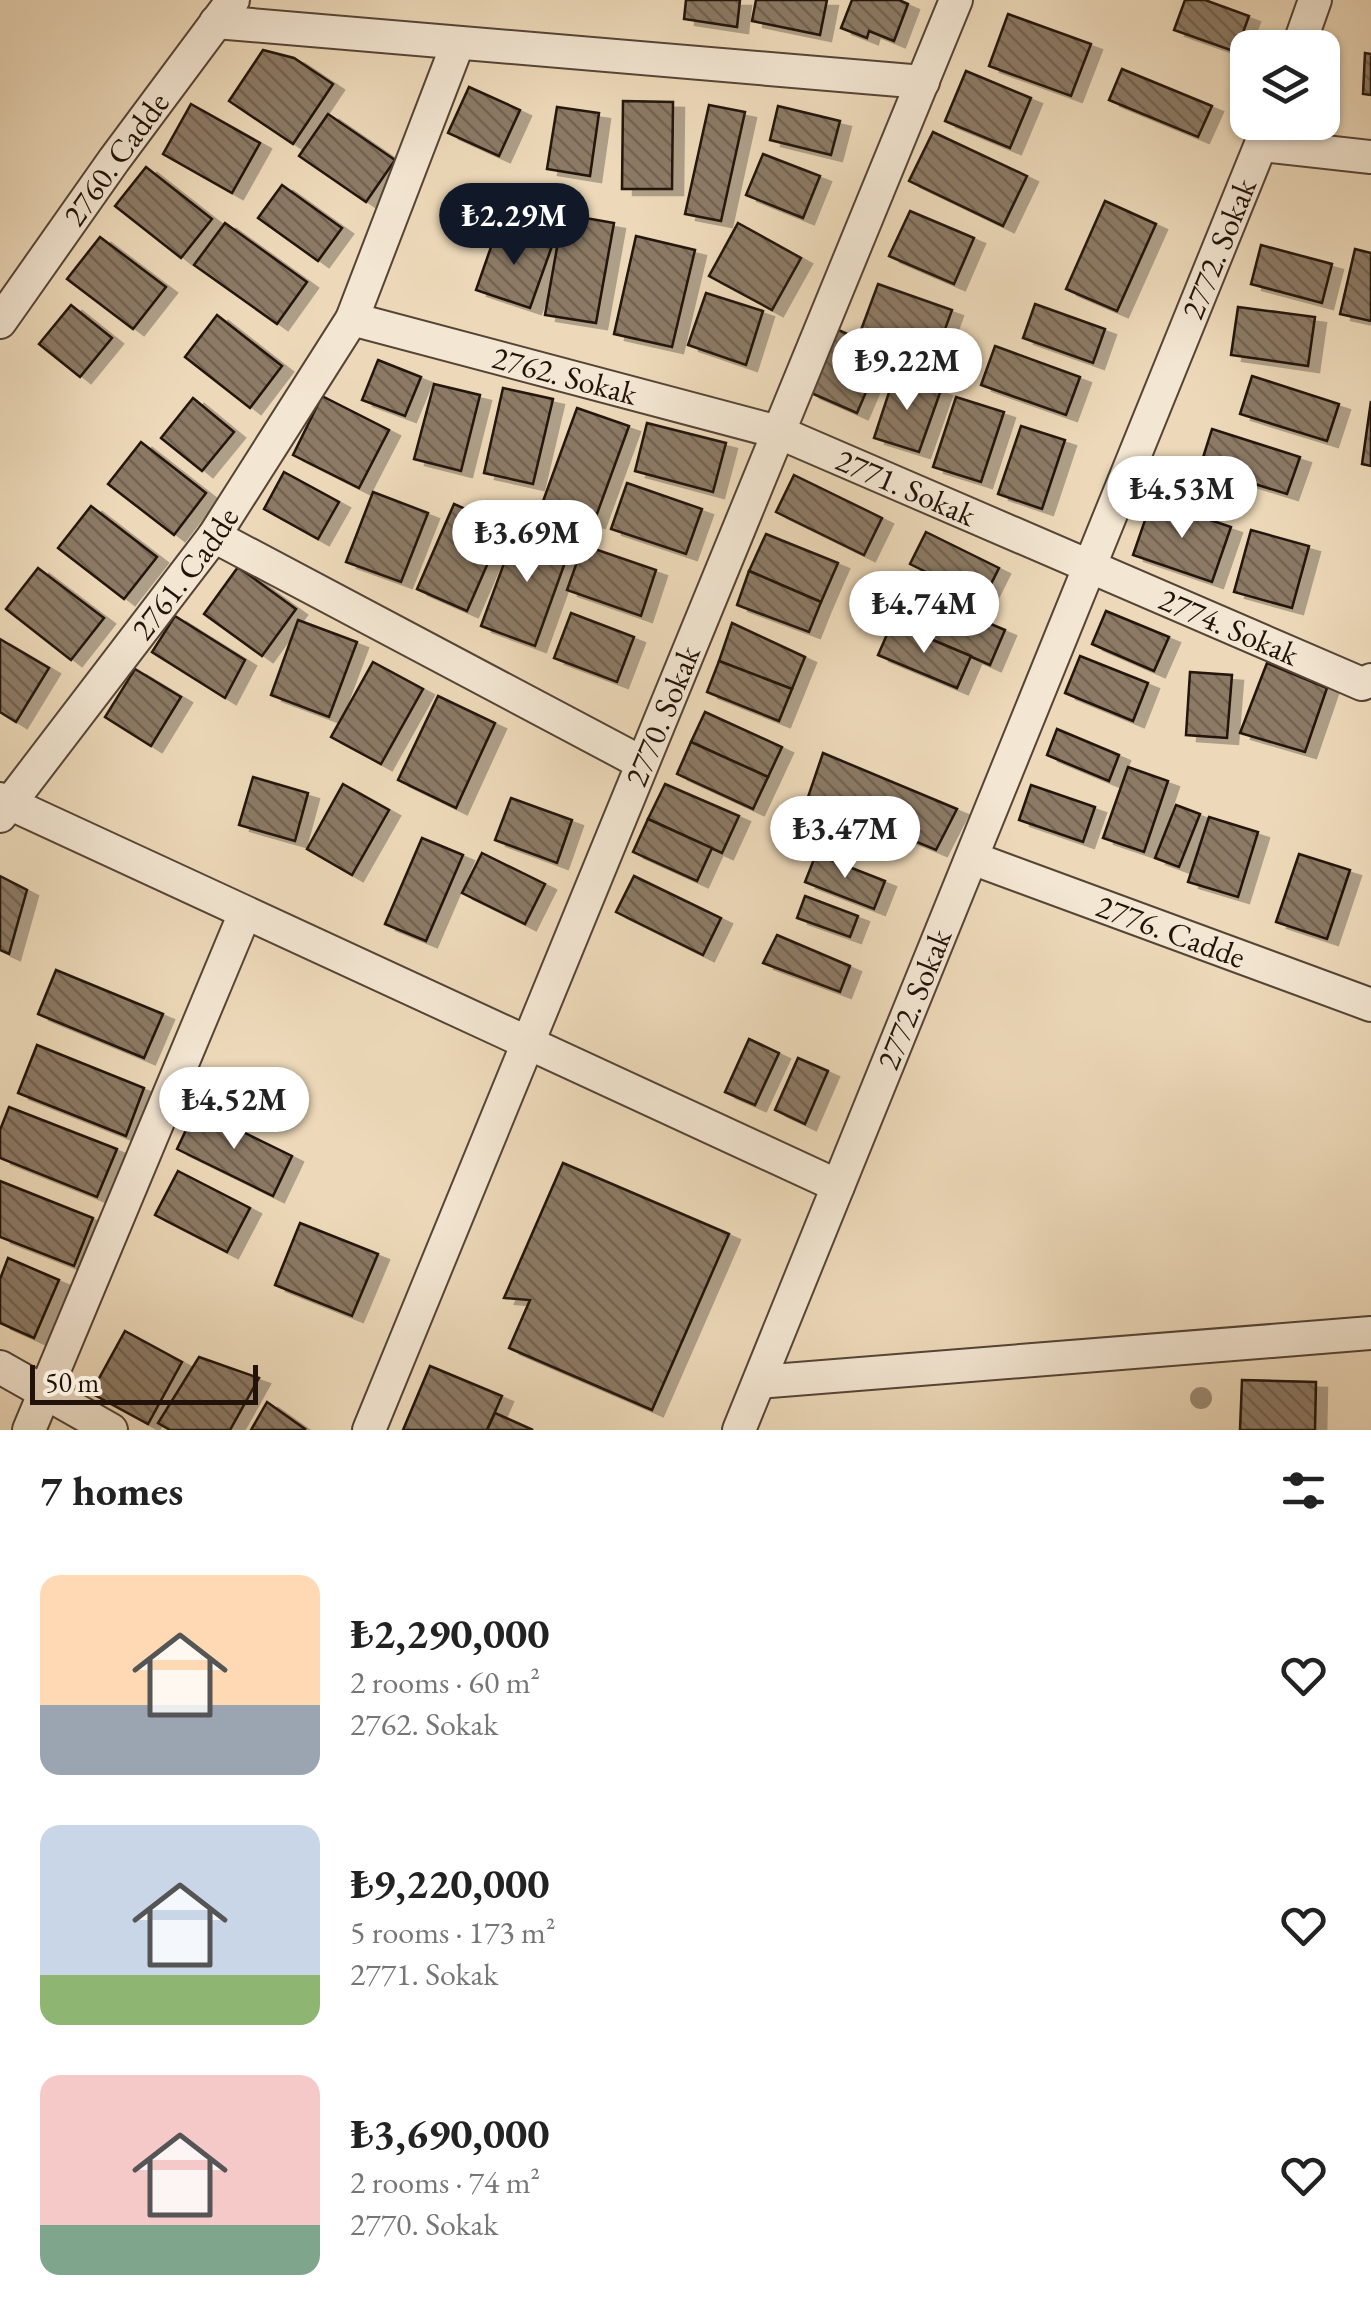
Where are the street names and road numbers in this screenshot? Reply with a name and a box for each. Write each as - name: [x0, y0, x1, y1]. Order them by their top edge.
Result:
- street label: 2760. Cadde: [53, 83, 178, 234]
- street label: 2772. Sokak: [1171, 171, 1266, 325]
- street label: 2762. Sokak: [488, 336, 643, 415]
- street label: 2771. Sokak: [829, 439, 983, 536]
- street label: 2761. Cadde: [121, 499, 248, 648]
- street label: 2774. Sokak: [1153, 578, 1306, 676]
- street label: 2770. Sokak: [615, 638, 710, 792]
- street label: 2776. Cadde: [1091, 885, 1251, 978]
- street label: 2772. Sokak: [867, 922, 962, 1076]

